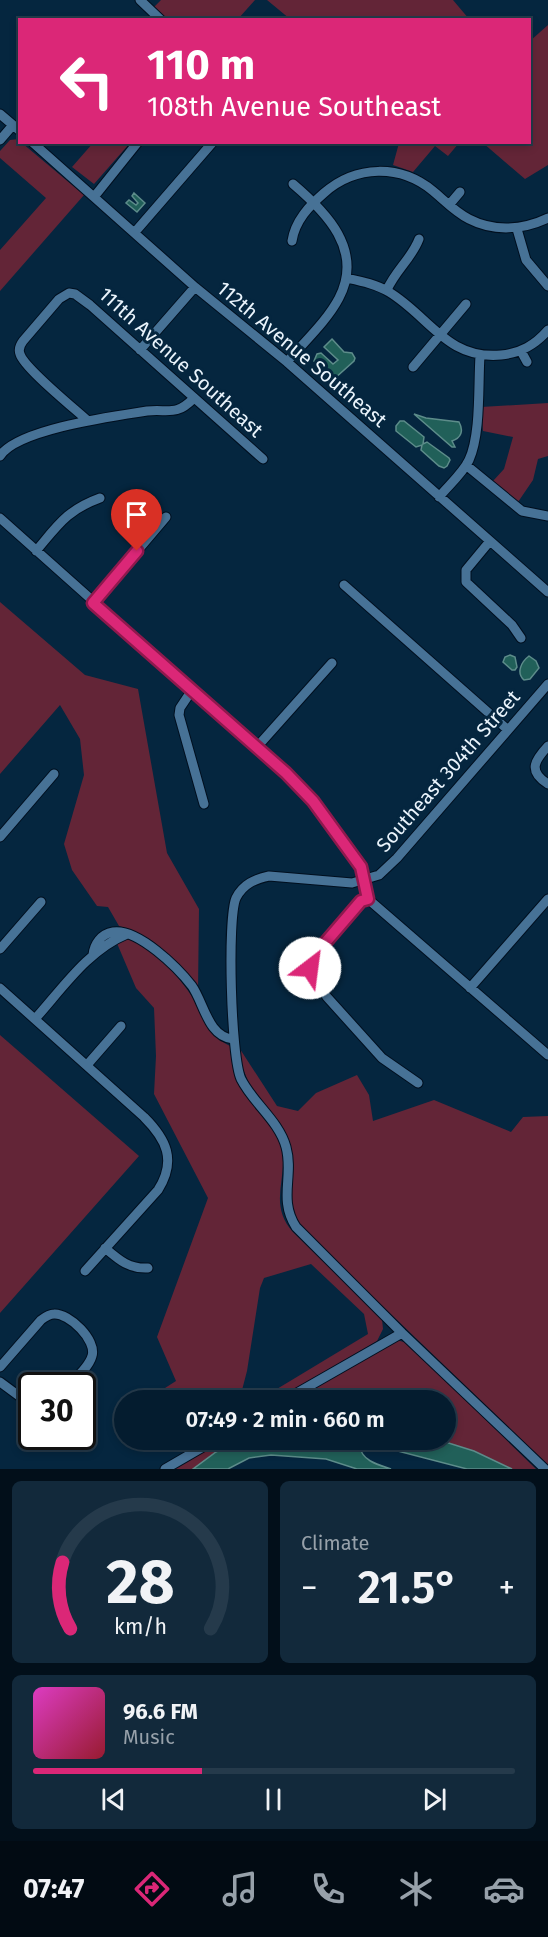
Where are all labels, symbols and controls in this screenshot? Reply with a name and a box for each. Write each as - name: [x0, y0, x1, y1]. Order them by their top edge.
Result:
- text: 110 m: [147, 40, 255, 90]
- icon: left: [48, 42, 126, 120]
- text: 108th Avenue Southeast: [147, 91, 441, 123]
- street label: 112th Avenue Southeast: [212, 276, 392, 432]
- street label: 111th Avenue Southeast: [94, 282, 269, 443]
- pin: [111, 489, 162, 551]
- icon: arrive: [120, 498, 153, 531]
- street label: Southeast 304th Street: [371, 685, 525, 857]
- position arrow: [278, 936, 342, 1000]
- speed limit sign: 30: [18, 1372, 96, 1450]
- text: 07:49 · 2 min · 660 m: [185, 1406, 385, 1433]
- text: Climate: [301, 1531, 369, 1555]
- text: 28: [106, 1545, 174, 1620]
- text: 21.5°: [358, 1561, 458, 1615]
- text: −: [301, 1568, 318, 1608]
- text: +: [499, 1568, 515, 1608]
- text: km/h: [113, 1614, 167, 1640]
- text: 96.6 FM: [123, 1698, 198, 1725]
- text: Music: [123, 1725, 175, 1749]
- icon: previous: [97, 1783, 130, 1816]
- icon: pause: [257, 1783, 290, 1816]
- icon: next: [418, 1783, 451, 1816]
- icon: directions: [131, 1868, 173, 1910]
- icon: music: [219, 1868, 261, 1910]
- icon: phone: [307, 1868, 349, 1910]
- icon: climate: [395, 1868, 437, 1910]
- icon: car: [483, 1868, 525, 1910]
- text: 07:47: [23, 1873, 84, 1905]

